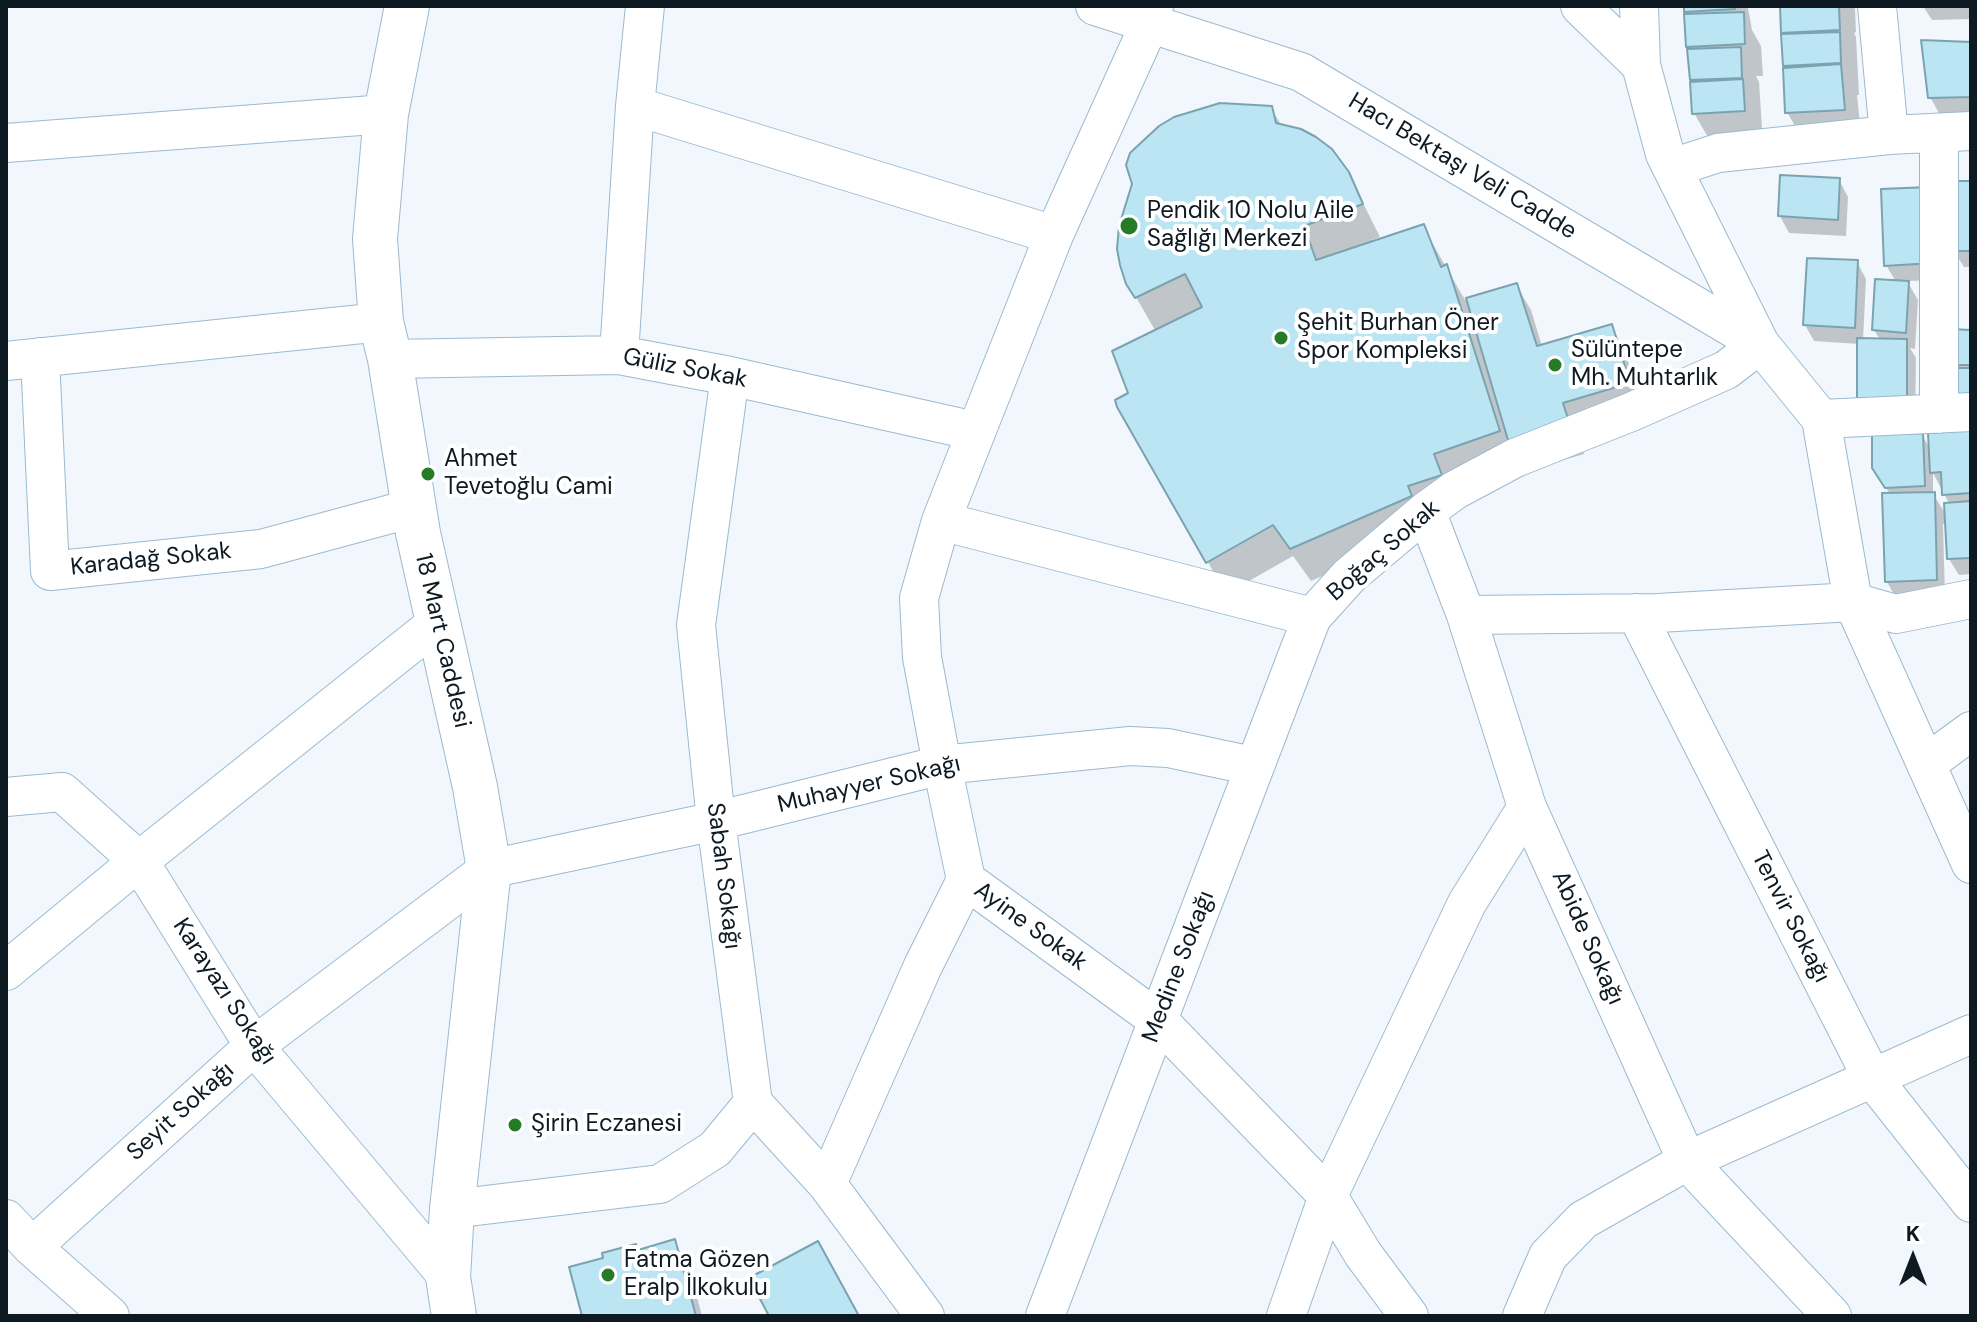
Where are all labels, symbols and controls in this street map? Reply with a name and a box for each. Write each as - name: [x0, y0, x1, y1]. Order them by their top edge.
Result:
- street label: Hacı Bektaşı Veli Cadde: [1343, 87, 1581, 247]
- place label: Pendik 10 Nolu Aile Sağlığı Merkezi: [1147, 198, 1354, 254]
- marker: Pendik 10 Nolu Aile Sağlığı Merkezi: [1118, 215, 1140, 237]
- place label: Şehit Burhan Öner Spor Kompleksi: [1297, 310, 1499, 366]
- marker: Şehit Burhan Öner Spor Kompleksi: [1272, 329, 1290, 347]
- place label: Sülüntepe Mh. Muhtarlık: [1571, 337, 1718, 393]
- street label: Güliz Sokak: [621, 343, 749, 395]
- marker: Sülüntepe Mh. Muhtarlık: [1546, 356, 1564, 374]
- place label: Ahmet Tevetoğlu Cami: [444, 446, 613, 502]
- marker: Ahmet Tevetoğlu Cami: [419, 465, 437, 483]
- street label: Boğaç Sokak: [1322, 494, 1446, 608]
- street label: Karadağ Sokak: [69, 537, 233, 583]
- street label: 18 Mart Caddesi: [408, 551, 476, 731]
- street label: Muhayyer Sokağı: [775, 750, 963, 820]
- street label: Sabah Sokağı: [700, 801, 746, 951]
- street label: Tenvir Sokağı: [1744, 846, 1836, 988]
- street label: Abide Sokağı: [1545, 866, 1629, 1010]
- street label: Ayine Sokak: [968, 876, 1092, 978]
- street label: Medine Sokağı: [1137, 887, 1221, 1047]
- street label: Karayazı Sokağı: [166, 914, 282, 1070]
- street label: Seyit Sokağı: [122, 1056, 240, 1168]
- place label: Şirin Eczanesi: [531, 1111, 682, 1139]
- marker: Şirin Eczanesi: [506, 1116, 524, 1134]
- north arrow: [1873, 1218, 1953, 1298]
- text: K: [1906, 1219, 1920, 1248]
- place label: Fatma Gözen Eralp İlkokulu: [624, 1247, 770, 1303]
- marker: Fatma Gözen Eralp İlkokulu: [599, 1266, 617, 1284]

